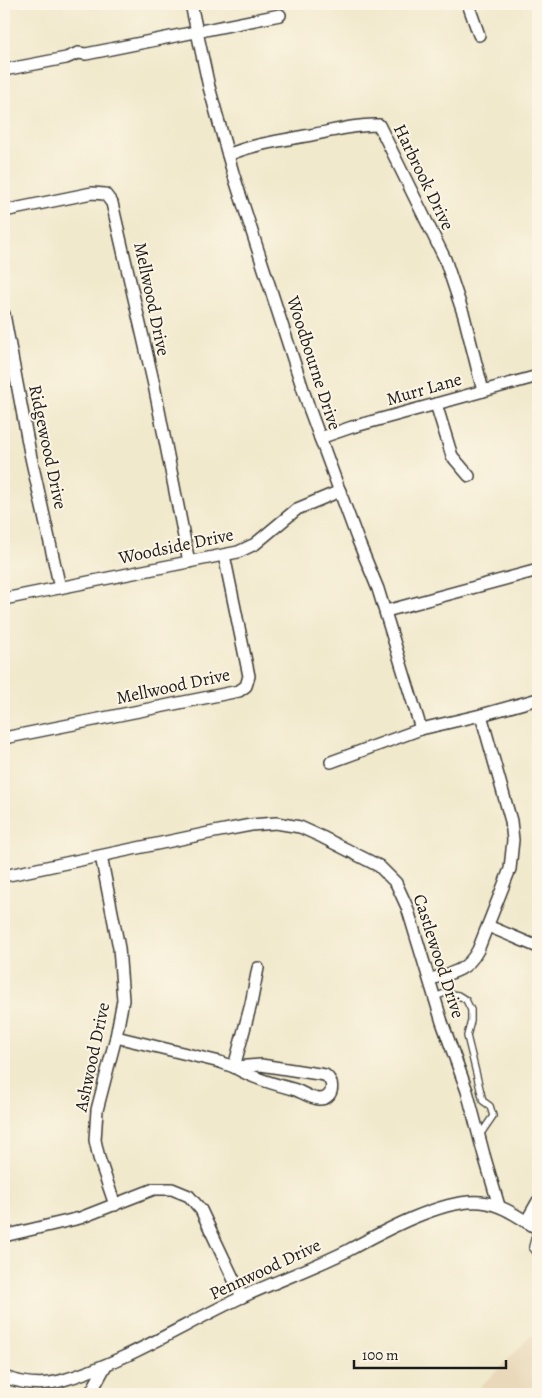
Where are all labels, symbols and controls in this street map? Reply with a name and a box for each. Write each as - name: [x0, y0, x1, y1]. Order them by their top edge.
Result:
- street label: Harbrook Drive: [388, 120, 460, 234]
- street label: Mellwood Drive: [128, 240, 176, 358]
- street label: Woodbourne Drive: [281, 292, 347, 433]
- street label: Murr Lane: [383, 367, 465, 411]
- street label: Ridgewood Drive: [23, 383, 73, 511]
- street label: Woodside Drive: [115, 522, 236, 570]
- street label: Mellwood Drive: [114, 662, 232, 710]
- street label: Castlewood Drive: [408, 891, 470, 1021]
- street label: Ashwood Drive: [69, 1000, 115, 1115]
- street label: Pennwood Drive: [205, 1233, 325, 1305]
- scale bar: [354, 1338, 507, 1370]
- text: 100 m: [362, 1345, 399, 1365]

